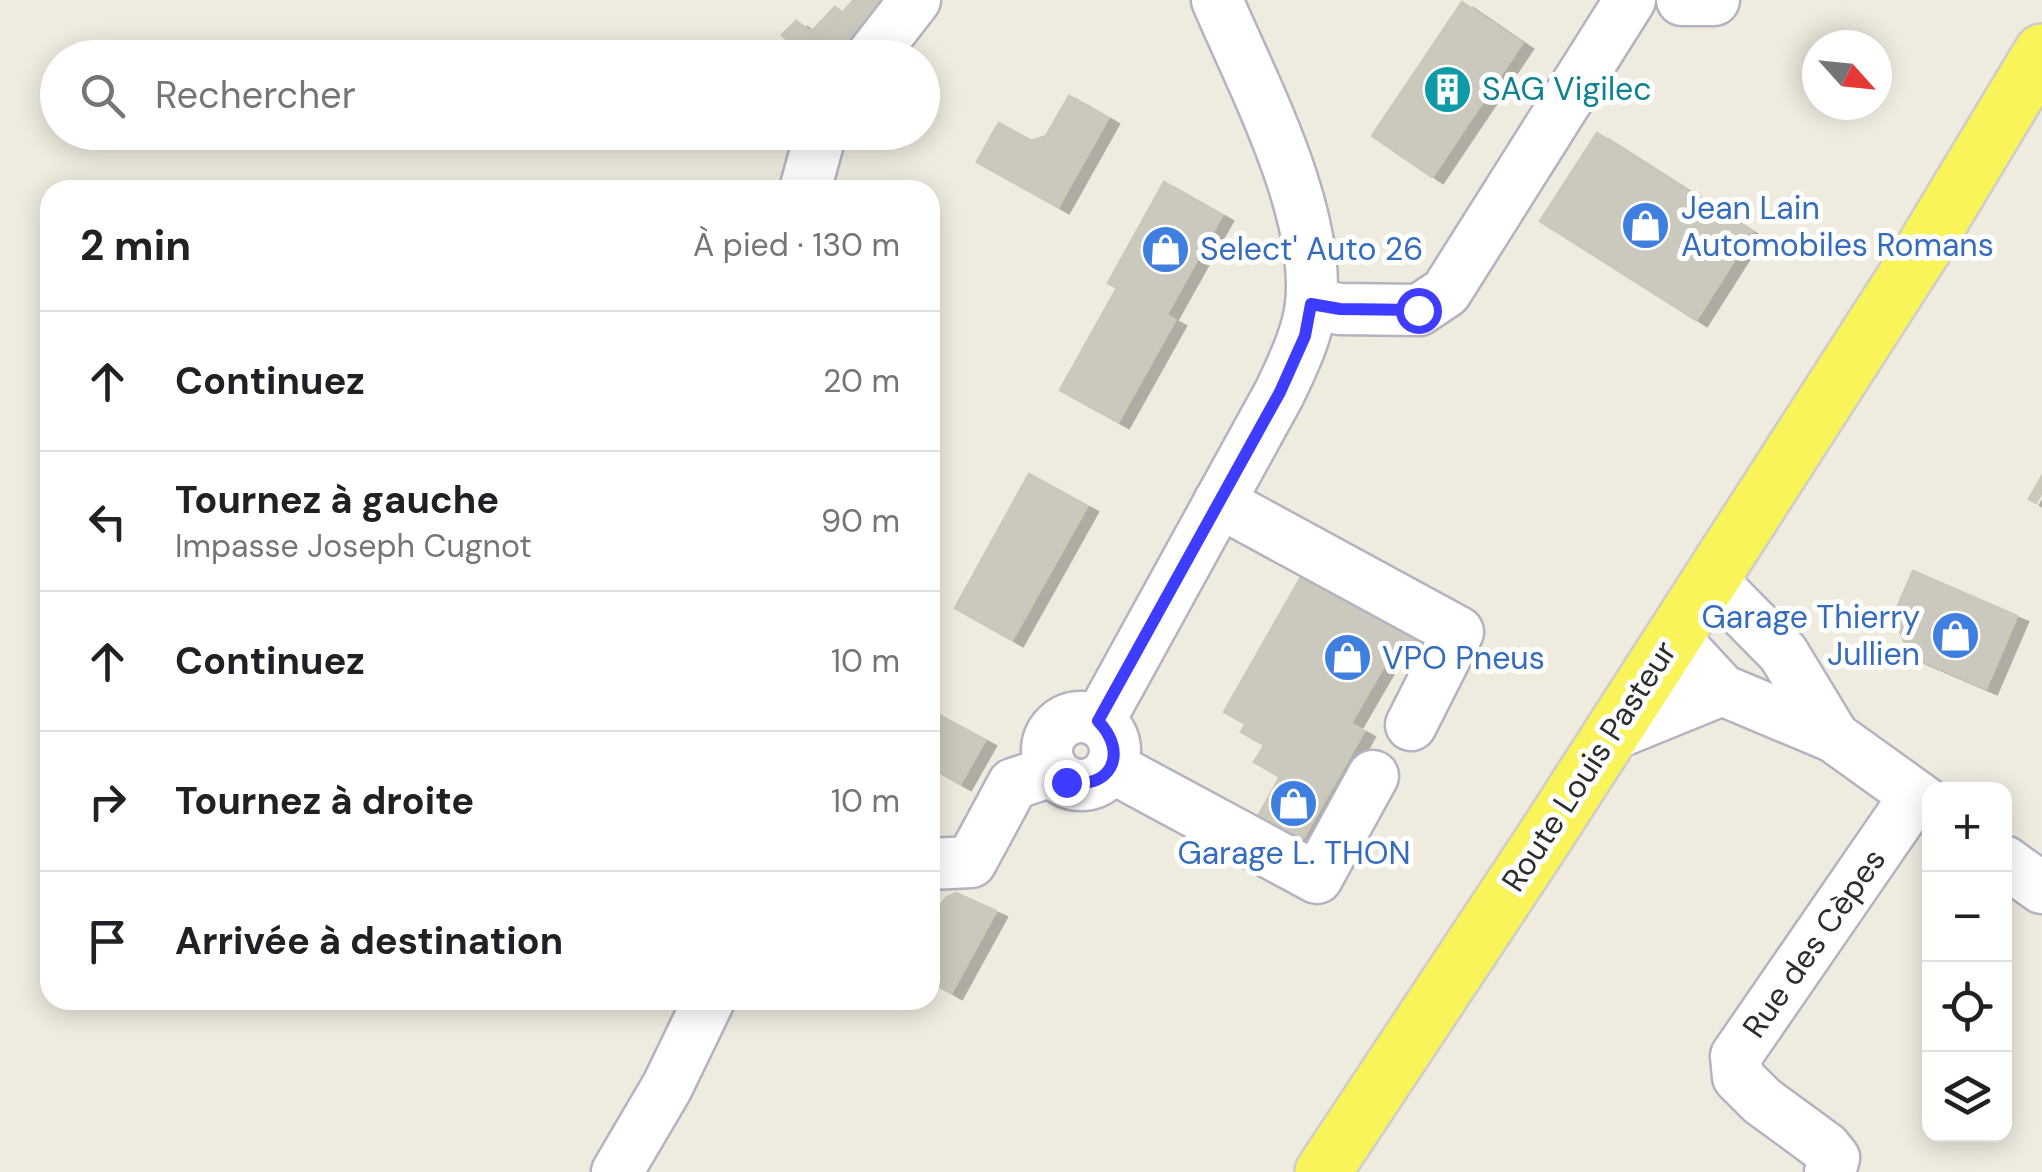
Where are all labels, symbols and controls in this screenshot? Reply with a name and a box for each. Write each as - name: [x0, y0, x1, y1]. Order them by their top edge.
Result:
- north arrow: [1802, 30, 1892, 120]
- search box: [40, 40, 940, 150]
- building icon: SAG Vigilec: [1421, 63, 1473, 115]
- icon: search: [75, 68, 130, 123]
- place label: SAG Vigilec: [1482, 68, 1652, 110]
- text: Rechercher: [155, 70, 356, 120]
- place label: Jean Lain Automobiles Romans: [1681, 187, 1994, 266]
- shop icon: Jean Lain Automobiles Romans: [1620, 200, 1672, 252]
- text: 2 min: [80, 218, 191, 273]
- shop icon: Select' Auto 26: [1139, 223, 1191, 275]
- text: À pied · 130 m: [693, 224, 900, 266]
- place label: Select' Auto 26: [1200, 228, 1423, 270]
- route start: [1396, 288, 1442, 334]
- icon: ahead: [80, 354, 135, 409]
- text: Continuez: [175, 356, 365, 406]
- text: 20 m: [823, 360, 900, 402]
- text: Tournez à gauche: [175, 475, 499, 525]
- icon: left: [80, 494, 135, 549]
- text: 90 m: [821, 500, 900, 542]
- text: Impasse Joseph Cugnot: [175, 525, 532, 567]
- place label: Garage Thierry Jullien: [1702, 596, 1920, 675]
- shop icon: Garage Thierry Jullien: [1929, 609, 1981, 661]
- shop icon: VPO Pneus: [1321, 632, 1373, 684]
- street label: Route Louis Pasteur: [1492, 632, 1686, 899]
- icon: ahead: [80, 634, 135, 689]
- text: Continuez: [175, 636, 365, 686]
- place label: VPO Pneus: [1382, 637, 1545, 679]
- text: 10 m: [831, 640, 900, 682]
- route end: [1044, 760, 1090, 806]
- icon: right: [80, 774, 135, 829]
- text: Tournez à droite: [175, 776, 474, 826]
- shop icon: Garage L. THON: [1268, 777, 1320, 829]
- text: 10 m: [831, 780, 900, 822]
- map controls: [1922, 782, 2012, 1142]
- button: +: [1922, 782, 2012, 872]
- place label: Garage L. THON: [1177, 832, 1411, 874]
- street label: Rue des Cèpes: [1733, 840, 1895, 1046]
- button: −: [1922, 872, 2012, 962]
- icon: arrive: [80, 914, 135, 969]
- text: Arrivée à destination: [175, 916, 563, 966]
- button: locate: [1922, 962, 2012, 1052]
- button: layers: [1922, 1052, 2012, 1142]

